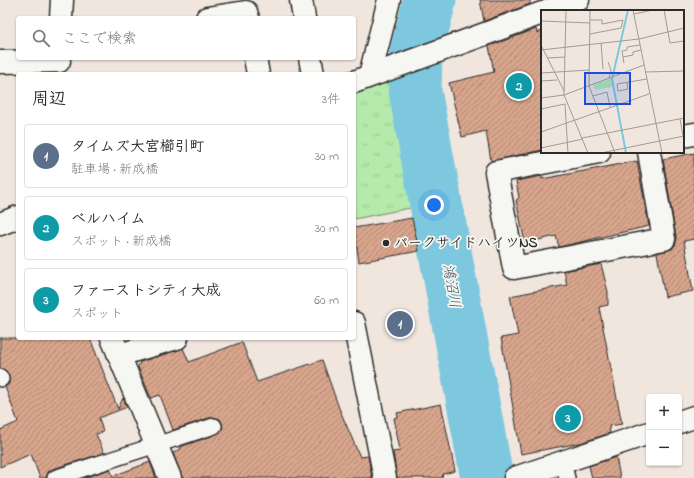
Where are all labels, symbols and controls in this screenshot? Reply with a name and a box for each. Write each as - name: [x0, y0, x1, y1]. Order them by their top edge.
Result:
- inset map: [541, 10, 684, 153]
- search box: [16, 16, 356, 60]
- icon: search: [30, 27, 52, 49]
- text: ここで検索: [62, 28, 137, 50]
- pin: 2: [506, 71, 532, 101]
- text: 周辺: [32, 87, 66, 112]
- text: 3件: [322, 90, 340, 109]
- text: タイムズ大宮櫛引町: [71, 136, 205, 158]
- text: 1: [44, 147, 48, 166]
- text: 30 m: [315, 147, 339, 166]
- text: 駐車場 · 新成橋: [71, 160, 158, 179]
- your location: [424, 195, 444, 215]
- text: ベルハイム: [71, 208, 145, 230]
- text: 2: [43, 219, 49, 238]
- text: 30 m: [315, 219, 339, 238]
- text: スポット · 新成橋: [71, 232, 171, 251]
- place label: パークサイドハイツNS: [394, 233, 538, 254]
- marker: パークサイドハイツNS: [381, 238, 391, 248]
- water label: 鴻沼川: [436, 262, 466, 310]
- text: ファーストシティ大成: [71, 280, 220, 302]
- text: 3: [43, 291, 49, 310]
- text: 60 m: [314, 291, 339, 310]
- text: スポット: [71, 304, 123, 323]
- pin: 1: [387, 309, 413, 339]
- map controls: [646, 394, 682, 466]
- button: +: [646, 394, 682, 430]
- pin: 3: [555, 403, 581, 433]
- button: −: [646, 430, 682, 466]

